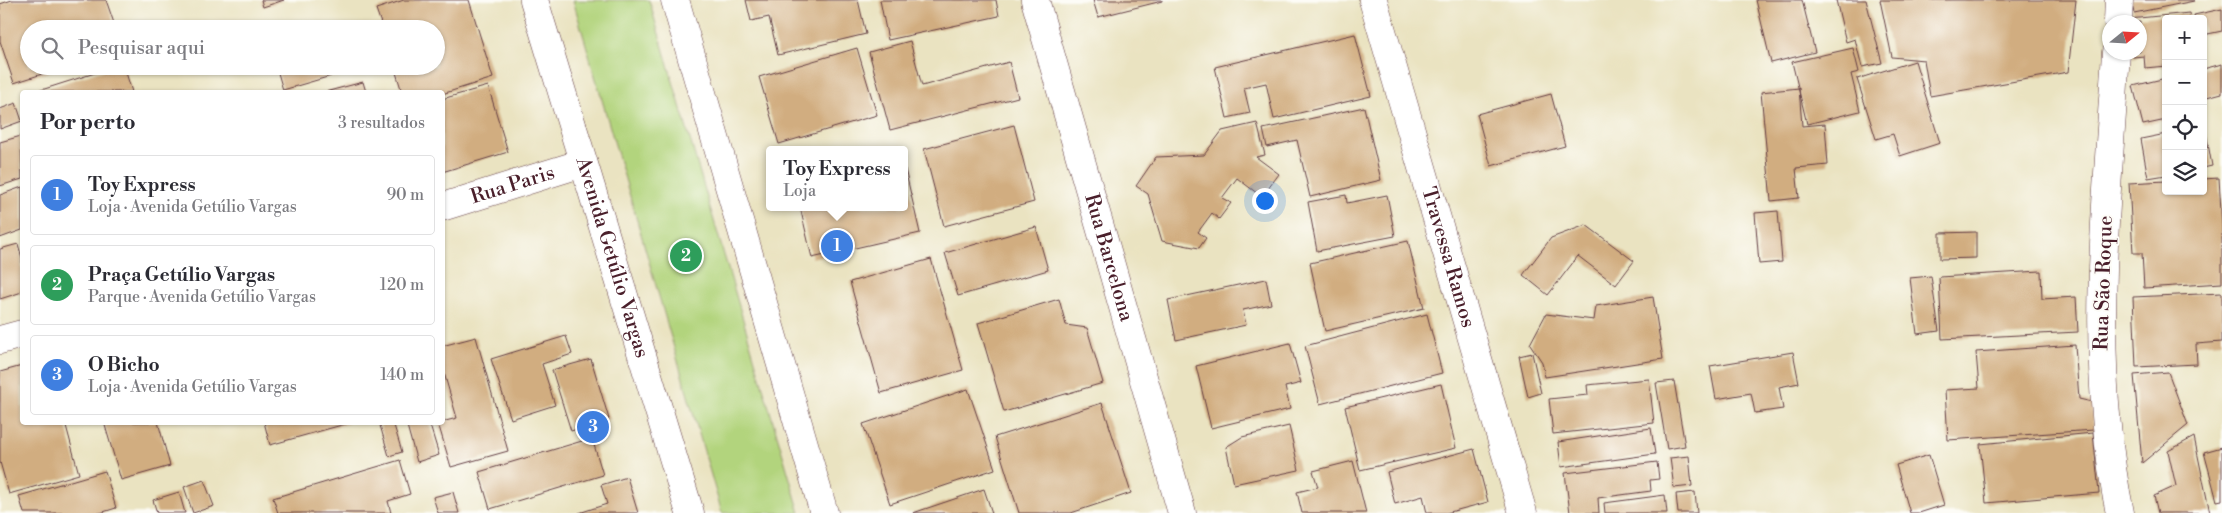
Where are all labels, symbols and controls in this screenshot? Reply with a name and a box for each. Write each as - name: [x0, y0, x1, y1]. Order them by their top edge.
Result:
- north arrow: [2102, 15, 2147, 60]
- map controls: [2162, 15, 2207, 195]
- button: +: [2162, 15, 2207, 60]
- search box: [20, 20, 445, 75]
- icon: search: [38, 34, 66, 62]
- text: Pesquisar aqui: [78, 36, 205, 60]
- button: −: [2162, 60, 2207, 105]
- button: locate: [2162, 105, 2207, 150]
- text: Por perto: [40, 110, 136, 136]
- text: 3 resultados: [338, 113, 425, 133]
- popup: [766, 146, 908, 211]
- button: layers: [2162, 150, 2207, 195]
- street label: Avenida Getúlio Vargas: [570, 153, 655, 361]
- text: Toy Express: [783, 157, 891, 181]
- street label: Rua Paris: [468, 160, 558, 210]
- text: Toy Express: [88, 173, 196, 197]
- text: Loja: [783, 181, 816, 201]
- street label: Travessa Ramos: [1416, 184, 1481, 330]
- text: 1: [53, 185, 61, 205]
- text: 90 m: [386, 185, 424, 205]
- your location: [1252, 188, 1278, 214]
- street label: Rua Barcelona: [1079, 191, 1139, 325]
- text: Loja · Avenida Getúlio Vargas: [88, 197, 297, 217]
- street label: Rua São Roque: [2089, 215, 2119, 351]
- pin: 1: [821, 227, 853, 265]
- pin: 2: [670, 237, 702, 275]
- text: Praça Getúlio Vargas: [88, 263, 275, 287]
- text: 2: [52, 275, 62, 295]
- text: 120 m: [380, 275, 424, 295]
- text: Parque · Avenida Getúlio Vargas: [88, 287, 316, 307]
- text: O Bicho: [88, 353, 160, 377]
- text: 3: [52, 365, 62, 385]
- text: 140 m: [380, 365, 424, 385]
- text: Loja · Avenida Getúlio Vargas: [88, 377, 297, 397]
- pin: 3: [577, 408, 609, 446]

